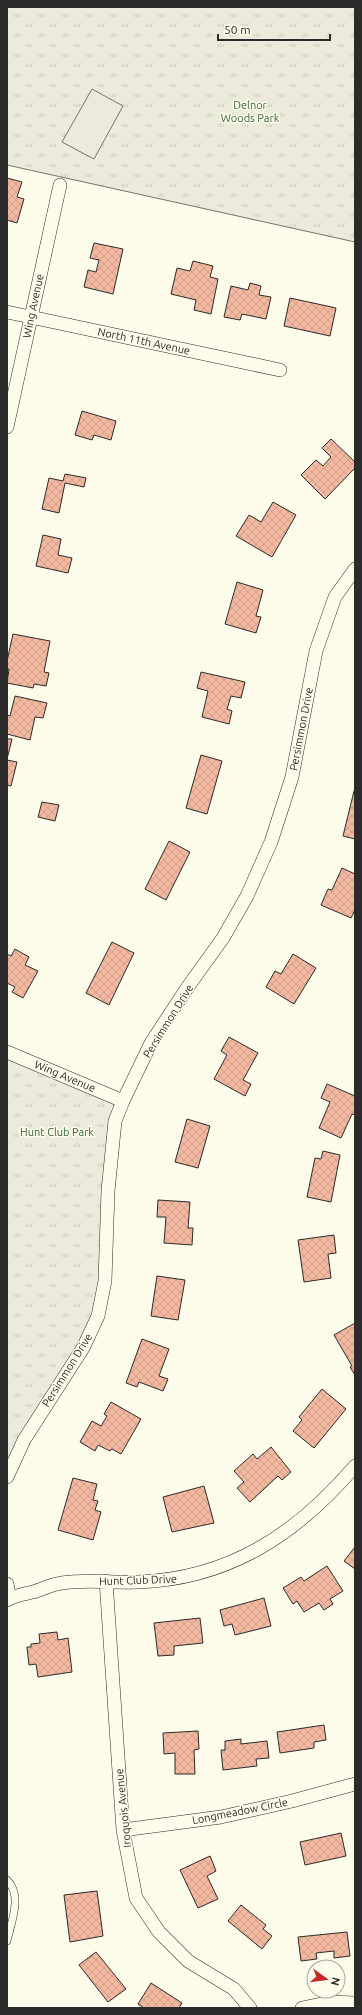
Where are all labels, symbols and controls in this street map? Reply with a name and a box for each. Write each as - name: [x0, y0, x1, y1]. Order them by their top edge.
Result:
- scale bar: [218, 16, 330, 42]
- text: 50 m: [224, 23, 251, 36]
- park label: Delnor Woods Park: [221, 99, 280, 124]
- street label: Wing Avenue: [20, 273, 46, 339]
- street label: North 11th Avenue: [97, 325, 191, 357]
- street label: Persimmon Drive: [287, 686, 315, 772]
- street label: Persimmon Drive: [141, 982, 195, 1060]
- street label: Wing Avenue: [33, 1058, 97, 1094]
- park label: Hunt Club Park: [20, 1126, 94, 1138]
- street label: Persimmon Drive: [40, 1331, 94, 1409]
- street label: Hunt Club Drive: [99, 1573, 177, 1587]
- street label: Iroquois Avenue: [113, 1768, 133, 1848]
- street label: Longmeadow Circle: [191, 1796, 289, 1826]
- north arrow: [306, 1959, 346, 1999]
- text: N: [329, 1976, 343, 1987]

